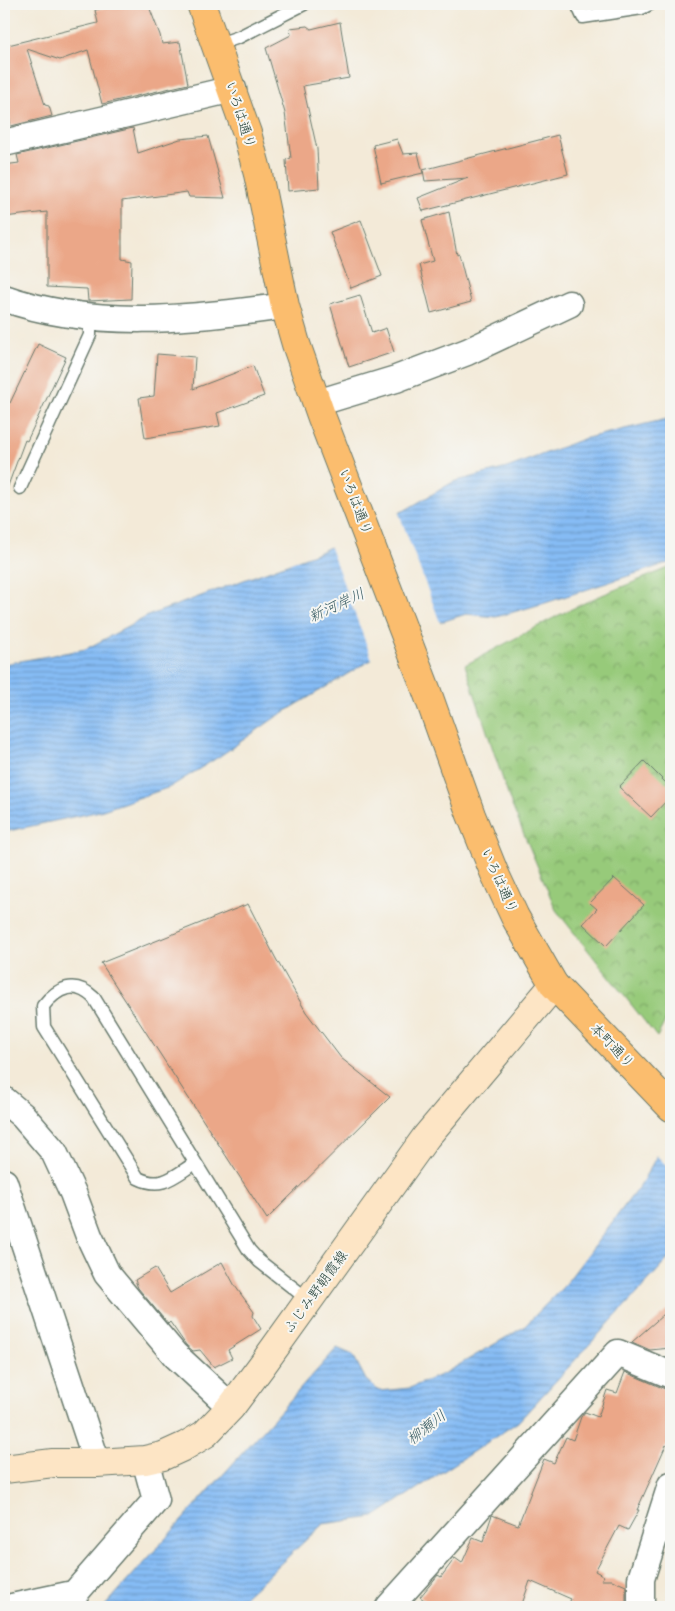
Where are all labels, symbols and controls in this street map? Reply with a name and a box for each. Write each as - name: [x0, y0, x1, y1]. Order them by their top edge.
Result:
- street label: いろは通り: [219, 78, 261, 152]
- street label: いろは通り: [332, 465, 378, 539]
- water label: 新河岸川: [305, 582, 369, 630]
- street label: いろは通り: [475, 845, 523, 917]
- street label: 本町通り: [585, 1018, 639, 1074]
- street label: ふじみ野朝霞線: [278, 1246, 354, 1338]
- water label: 柳瀬川: [402, 1405, 452, 1451]

